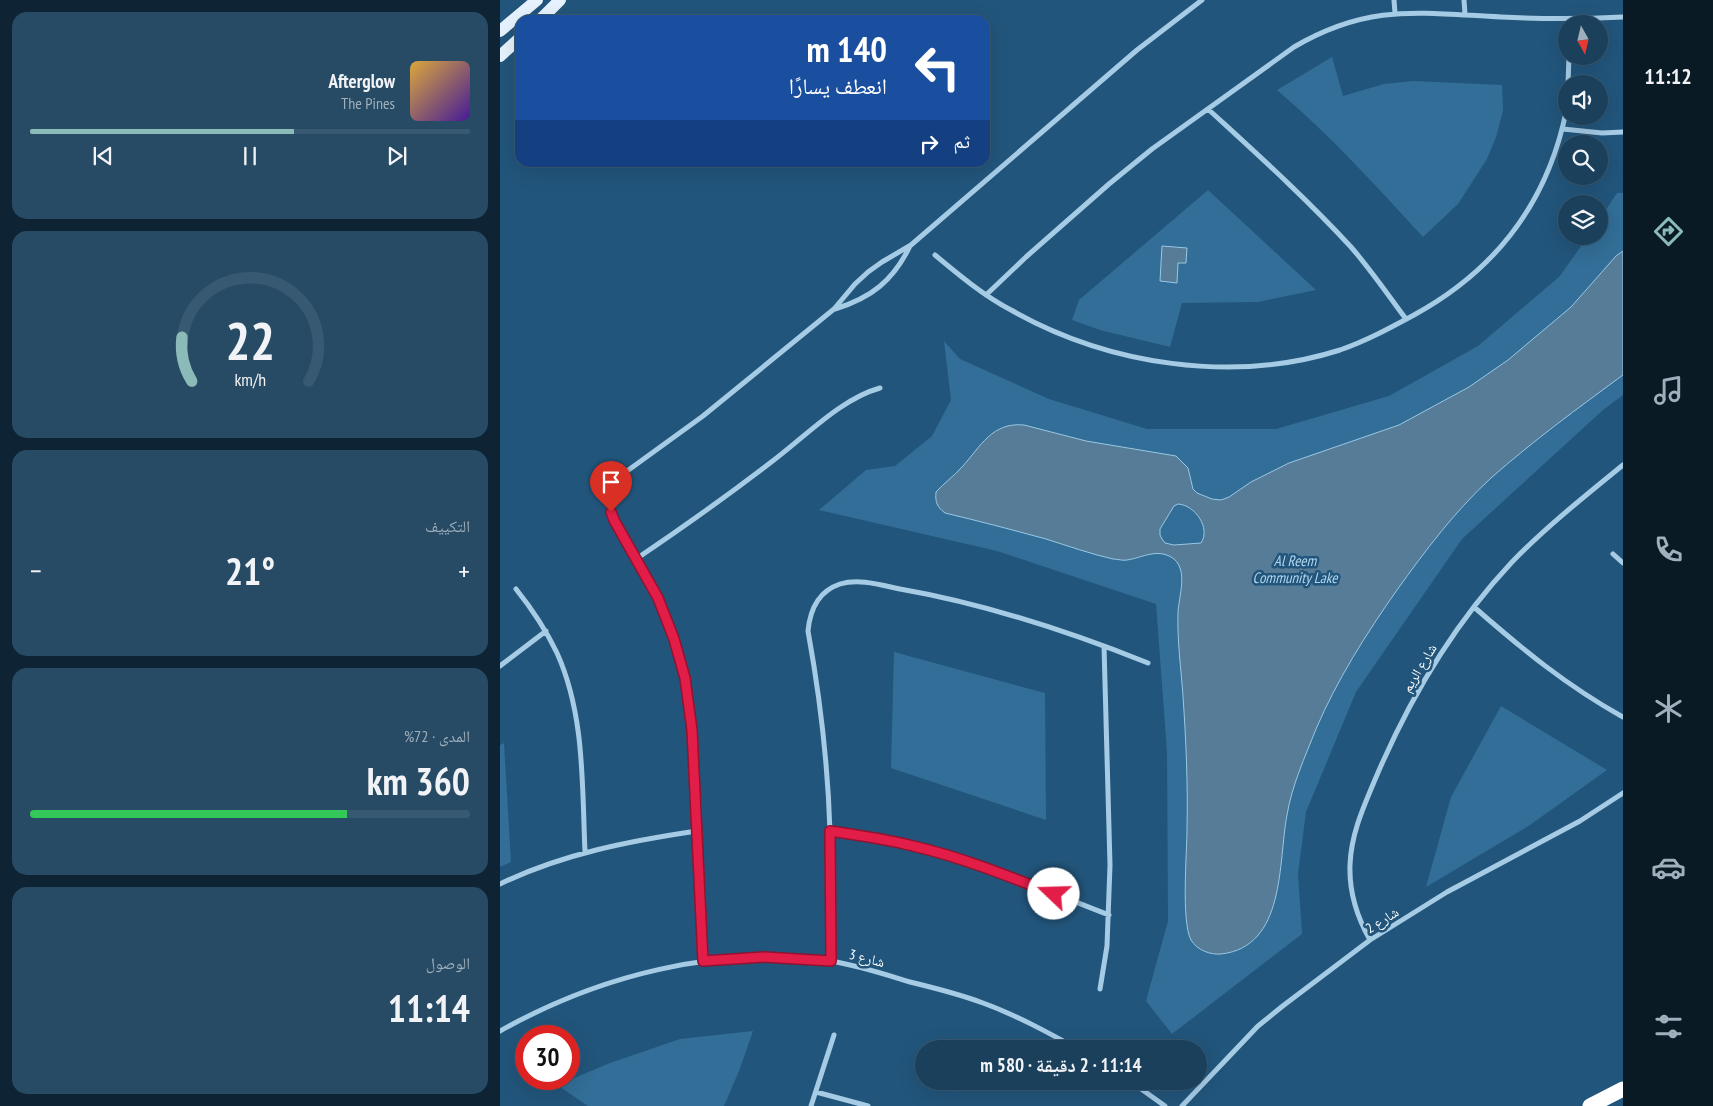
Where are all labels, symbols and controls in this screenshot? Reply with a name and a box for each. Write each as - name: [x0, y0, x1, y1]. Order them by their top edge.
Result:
- north arrow: [1558, 15, 1608, 65]
- map controls: [1558, 15, 1608, 245]
- text: 140 m: [806, 26, 887, 72]
- icon: left: [905, 35, 970, 100]
- text: 11:12: [1644, 62, 1692, 90]
- text: Afterglow: [329, 69, 395, 93]
- text: انعطف يسارًا: [789, 72, 887, 100]
- button: sound: [1558, 75, 1608, 125]
- text: The Pines: [341, 93, 395, 113]
- text: ثم: [953, 129, 970, 153]
- icon: right: [915, 130, 943, 158]
- button: search: [1558, 135, 1608, 185]
- icon: previous: [89, 142, 117, 170]
- icon: pause: [236, 142, 264, 170]
- icon: next: [383, 142, 411, 170]
- button: layers: [1558, 195, 1608, 245]
- icon: directions: [1651, 214, 1686, 249]
- text: 22: [225, 307, 275, 374]
- text: km/h: [234, 368, 266, 391]
- icon: music: [1651, 373, 1686, 408]
- pin: [590, 461, 632, 512]
- icon: arrive: [597, 468, 625, 496]
- text: التكييف: [425, 516, 470, 536]
- icon: phone: [1651, 532, 1686, 567]
- text: 21°: [225, 546, 275, 595]
- water label: Al Reem Community Lake: [1252, 551, 1338, 587]
- text: −: [30, 552, 42, 589]
- text: +: [458, 552, 470, 589]
- street label: شارع الريم: [1397, 640, 1441, 696]
- icon: climate: [1651, 691, 1686, 726]
- text: المدى · 72%: [404, 726, 470, 746]
- text: 360 km: [367, 756, 470, 805]
- icon: car: [1651, 850, 1686, 885]
- position arrow: [1027, 867, 1079, 919]
- street label: شارع 2: [1362, 903, 1403, 938]
- street label: شارع 3: [847, 945, 887, 972]
- text: الوصول: [426, 953, 470, 973]
- text: 11:14: [388, 983, 470, 1032]
- icon: filters: [1651, 1009, 1686, 1044]
- speed limit sign: 30: [515, 1025, 580, 1090]
- text: 11:14 · 2 دقيقة · 580 m: [980, 1053, 1142, 1077]

